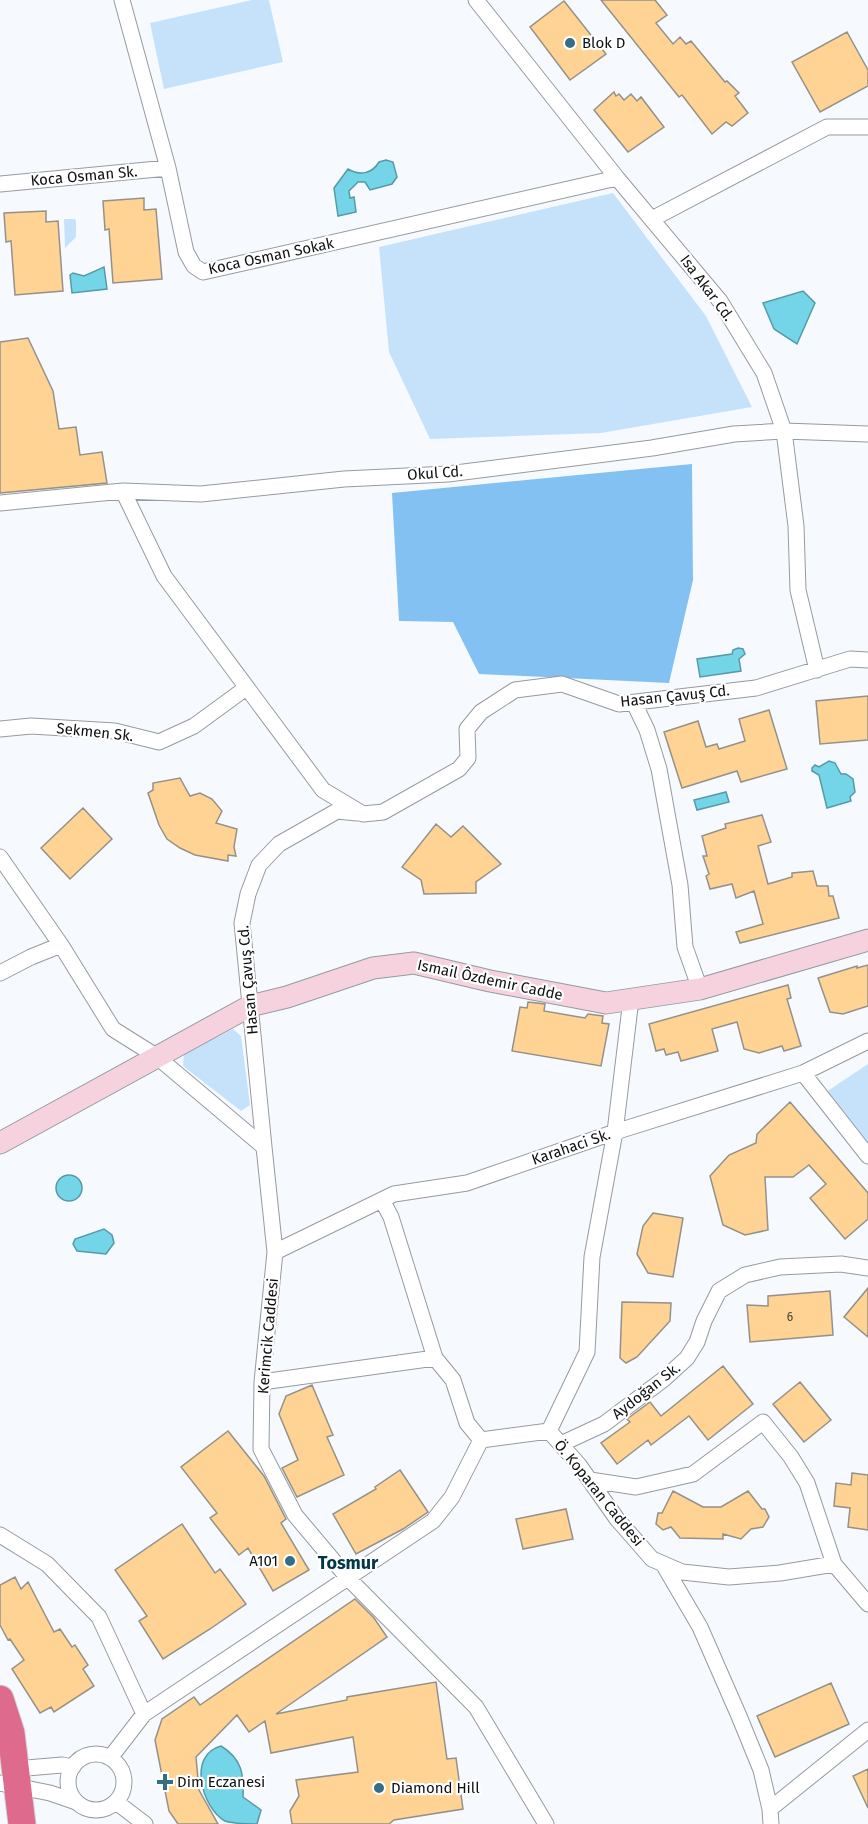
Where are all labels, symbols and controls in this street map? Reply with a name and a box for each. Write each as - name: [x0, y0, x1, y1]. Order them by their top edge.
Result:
- place label: Blok D: [582, 34, 626, 52]
- marker: Blok D: [563, 36, 577, 50]
- street label: Koca Osman Sk.: [30, 162, 138, 190]
- street label: Koca Osman Sokak: [207, 234, 336, 278]
- street label: Isa Akar Cd.: [676, 251, 738, 325]
- street label: Okul Cd.: [407, 462, 463, 484]
- street label: Hasan Çavuş Cd.: [619, 681, 731, 711]
- street label: Sekmen Sk.: [56, 719, 134, 745]
- street label: Hasan Çavuş Cd.: [234, 924, 262, 1036]
- street label: Ismail Ôzdemir Cadde: [416, 956, 564, 1004]
- street label: Karahaci Sk.: [529, 1125, 613, 1169]
- street label: Kerimcik Caddesi: [254, 1277, 282, 1395]
- house number: 6: [787, 1310, 793, 1324]
- street label: Aydoğan Sk.: [608, 1359, 684, 1423]
- street label: Ö. Koparan Caddesi: [550, 1436, 648, 1550]
- place label: A101: [249, 1552, 278, 1570]
- district label: Tosmur: [318, 1552, 379, 1574]
- marker: A101: [283, 1554, 297, 1568]
- place label: Dim Eczanesi: [177, 1773, 265, 1791]
- marker: Dim Eczanesi: [158, 1775, 172, 1789]
- place label: Diamond Hill: [391, 1779, 480, 1797]
- marker: Diamond Hill: [372, 1781, 386, 1795]

